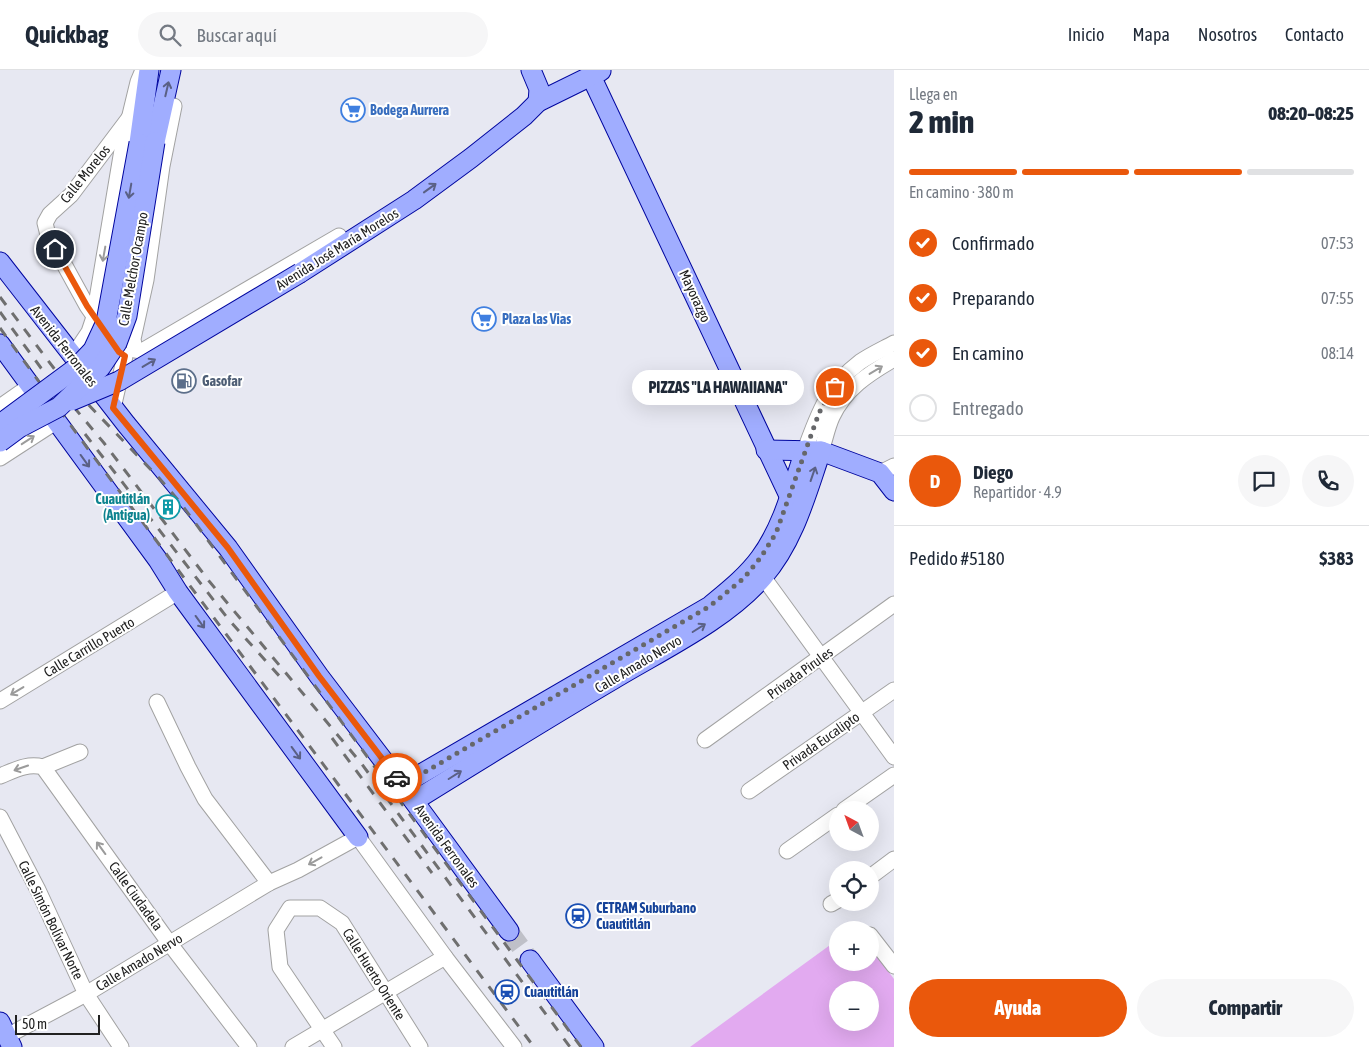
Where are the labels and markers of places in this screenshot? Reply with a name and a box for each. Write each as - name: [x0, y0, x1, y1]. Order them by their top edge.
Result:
- supermarket icon: Bodega Aurrera: [340, 97, 366, 123]
- place label: Bodega Aurrera: [370, 102, 449, 118]
- pin: [34, 228, 76, 270]
- supermarket icon: Plaza las Vias: [471, 306, 497, 332]
- place label: Plaza las Vias: [502, 311, 571, 327]
- pin: [814, 366, 856, 408]
- fuel station icon: Gasofar: [171, 368, 197, 394]
- callout: PIZZAS "LA HAWAIIANA": [632, 370, 805, 404]
- place label: Gasofar: [202, 373, 243, 389]
- place label: Cuautitlán (Antigua): [95, 491, 150, 523]
- building icon: Cuautitlán (Antigua): [155, 494, 181, 520]
- place label: CETRAM Suburbano Cuautitlán: [596, 900, 697, 932]
- station icon: CETRAM Suburbano Cuautitlán: [565, 903, 591, 929]
- station icon: Cuautitlán: [494, 979, 520, 1005]
- place label: Cuautitlán: [524, 984, 579, 1000]

